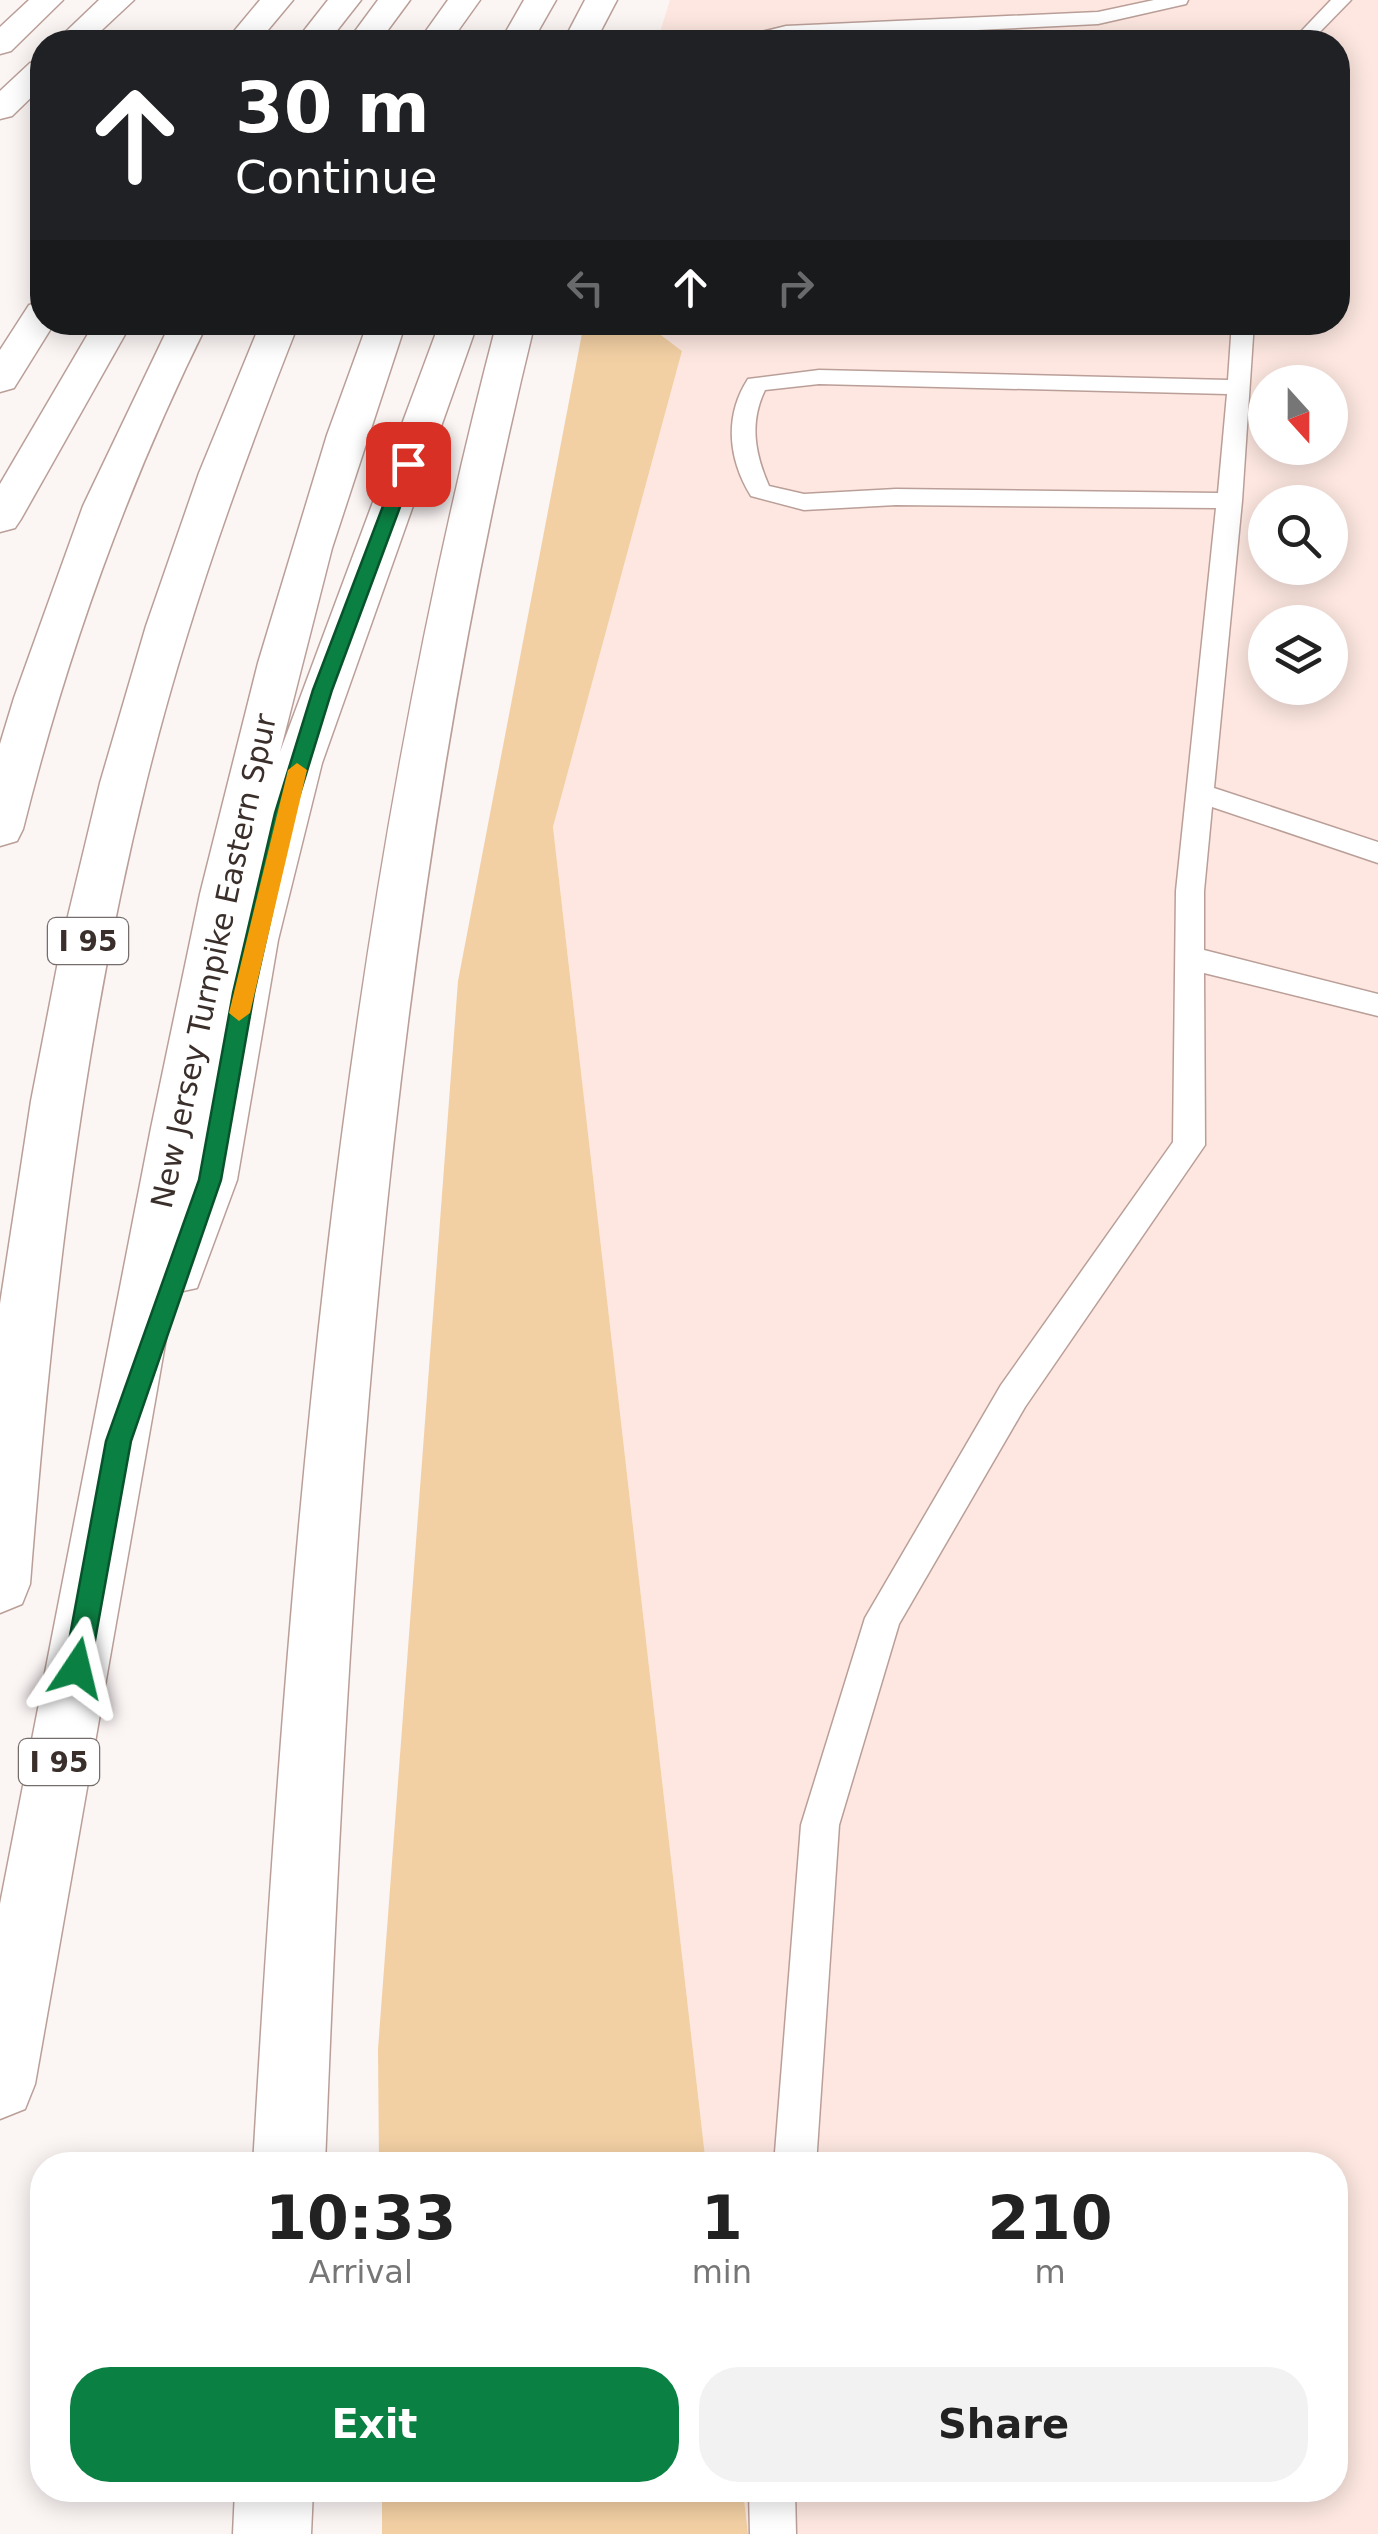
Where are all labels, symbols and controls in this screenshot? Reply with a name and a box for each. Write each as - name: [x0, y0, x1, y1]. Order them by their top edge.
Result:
- text: 30 m: [235, 67, 430, 149]
- icon: ahead: [70, 70, 200, 200]
- text: Continue: [235, 151, 437, 204]
- icon: left: [558, 260, 613, 315]
- icon: ahead: [663, 260, 718, 315]
- icon: right: [768, 260, 823, 315]
- north arrow: [1248, 365, 1348, 465]
- map controls: [1248, 365, 1348, 705]
- pin: [366, 422, 451, 507]
- icon: arrive: [381, 437, 436, 492]
- button: search: [1248, 485, 1348, 585]
- button: layers: [1248, 605, 1348, 705]
- street label: New Jersey Turnpike Eastern Spur: [144, 710, 283, 1211]
- road number: I 95: [48, 918, 128, 964]
- position arrow: [25, 1616, 129, 1720]
- road number: I 95: [19, 1739, 99, 1785]
- text: 10:33: [265, 2183, 456, 2253]
- text: 1: [701, 2183, 743, 2253]
- text: 210: [987, 2183, 1113, 2253]
- text: Arrival: [309, 2253, 413, 2291]
- text: min: [692, 2253, 752, 2291]
- text: m: [1034, 2253, 1066, 2291]
- button: Exit: [70, 2367, 679, 2482]
- button: Share: [699, 2367, 1308, 2482]

